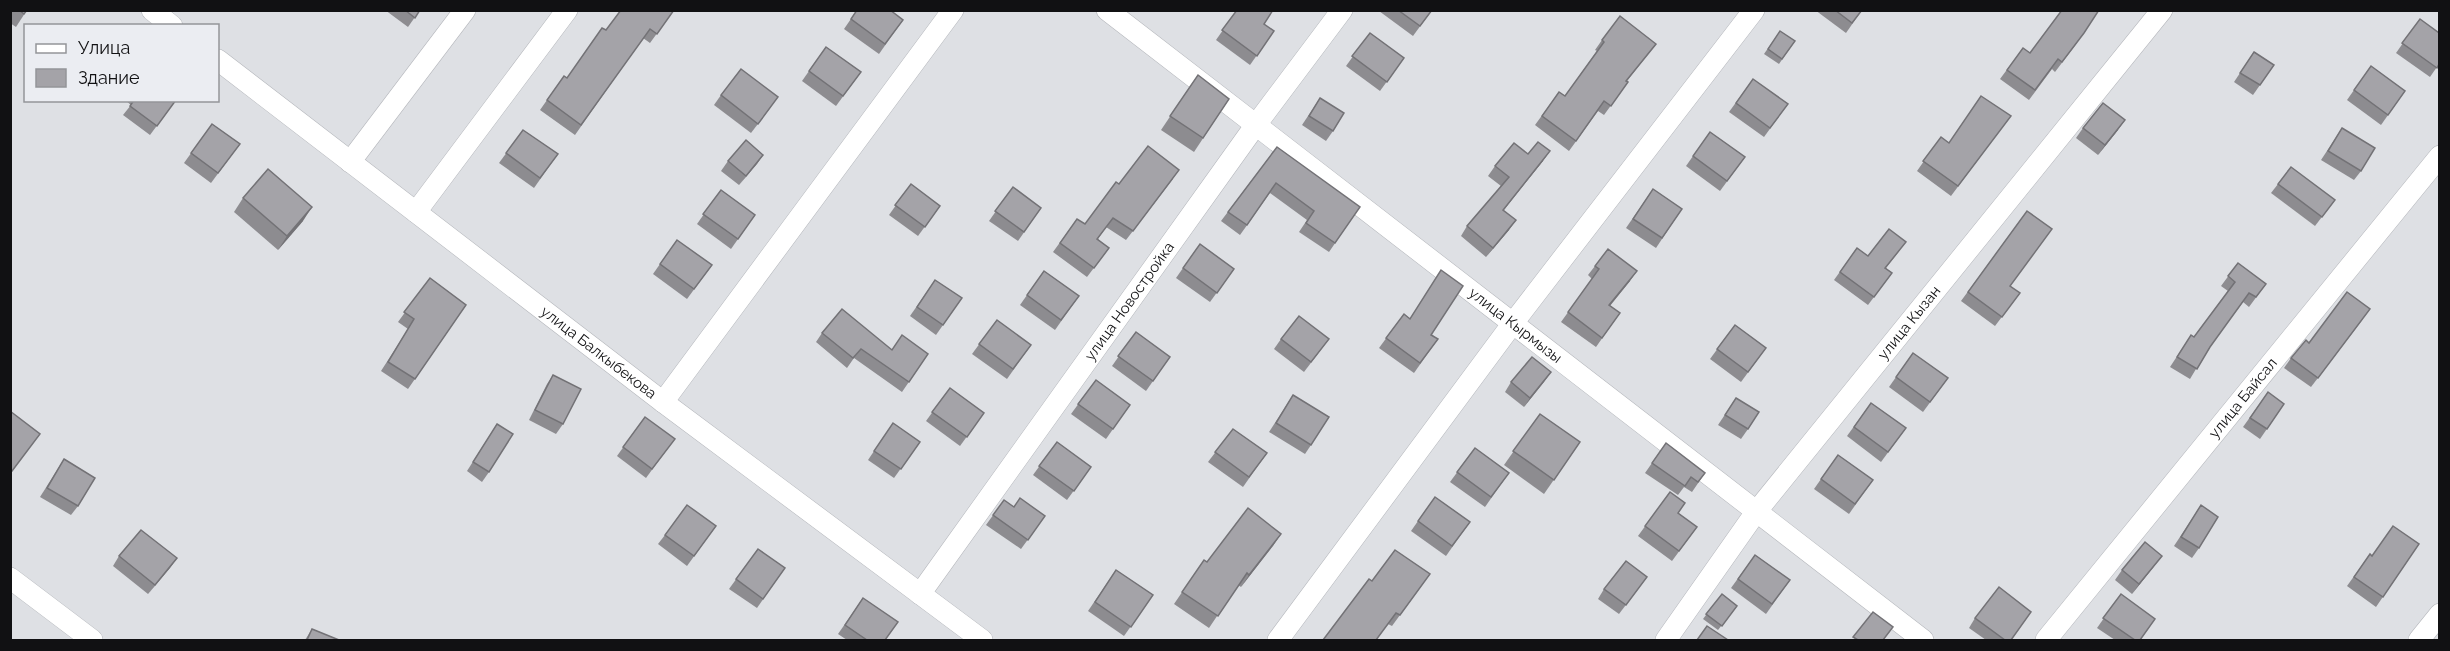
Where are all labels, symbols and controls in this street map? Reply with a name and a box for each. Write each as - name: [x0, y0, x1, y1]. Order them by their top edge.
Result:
- legend: [24, 24, 219, 102]
- text: Улица: [78, 37, 130, 58]
- text: Здание: [78, 67, 140, 88]
- street label: улица Новостройка: [1081, 238, 1178, 364]
- street label: улица Кызан: [1874, 282, 1944, 363]
- street label: улица Кырмызы: [1465, 284, 1566, 367]
- street label: улица Балкыбекова: [537, 302, 660, 403]
- street label: улица Байсал: [2205, 354, 2281, 442]

